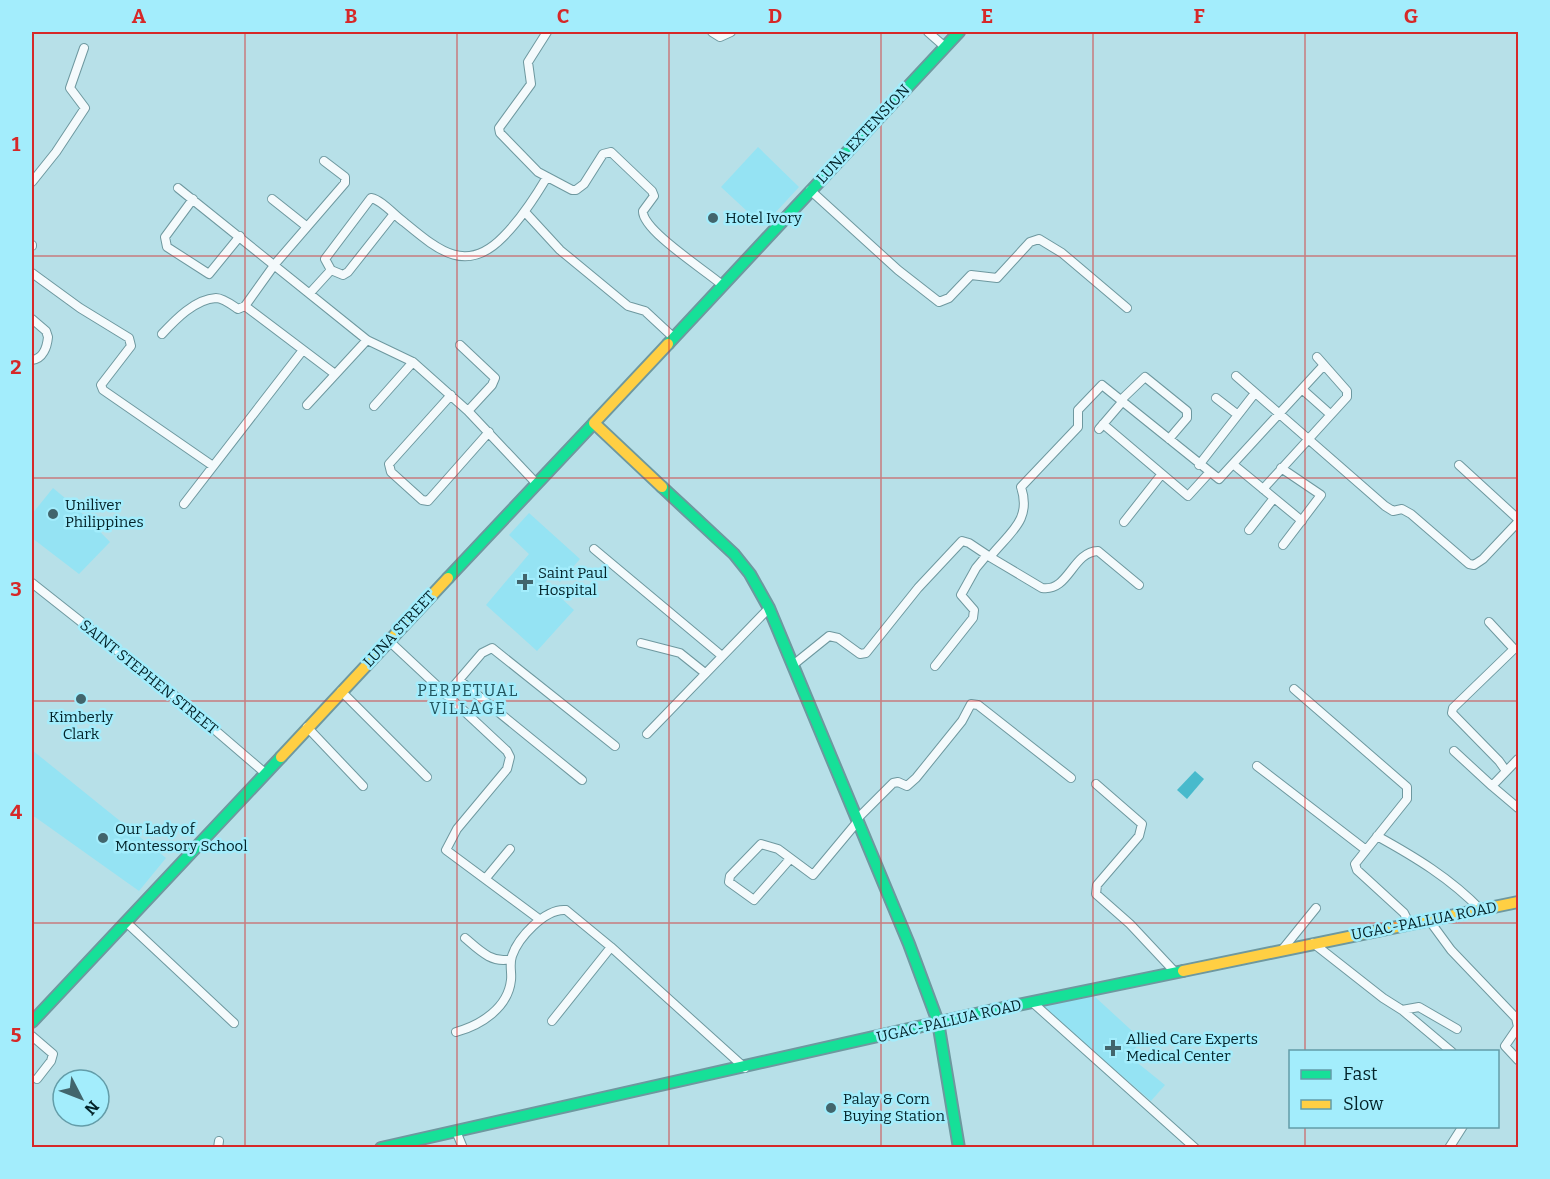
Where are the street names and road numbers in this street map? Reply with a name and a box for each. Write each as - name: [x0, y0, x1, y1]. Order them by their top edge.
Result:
- street label: LUNA EXTENSION: [812, 81, 914, 187]
- street label: LUNA STREET: [359, 587, 439, 671]
- street label: SAINT STEPHEN STREET: [77, 616, 222, 738]
- street label: UGAC-PALLUA ROAD: [1350, 898, 1498, 944]
- street label: UGAC-PALLUA ROAD: [875, 996, 1023, 1046]

